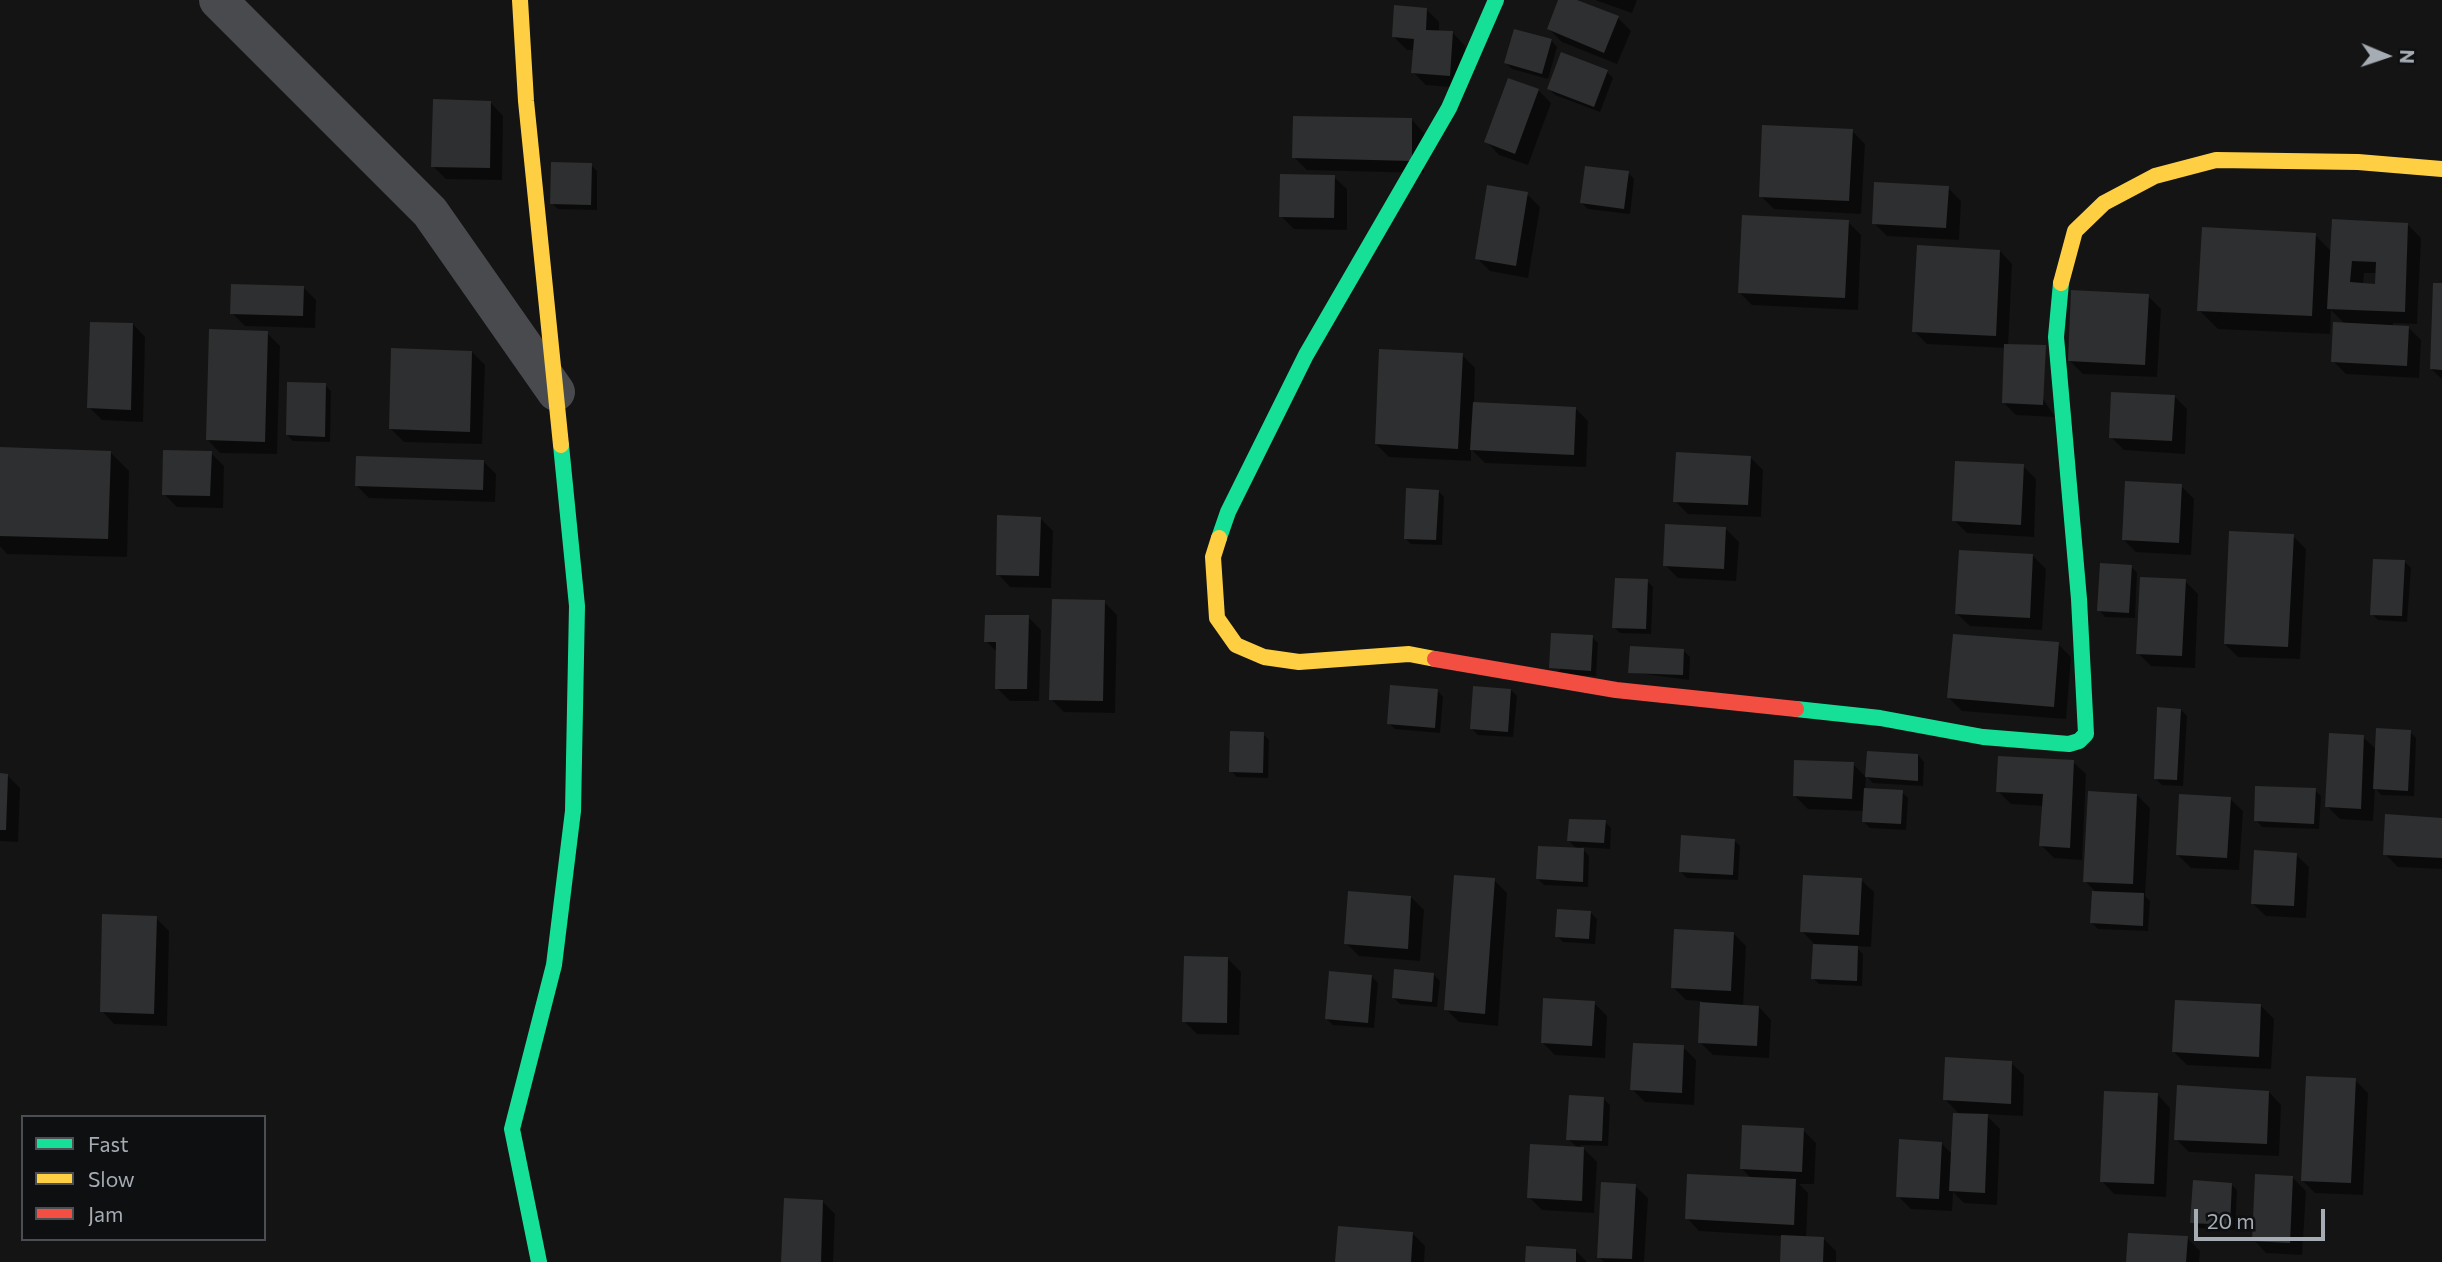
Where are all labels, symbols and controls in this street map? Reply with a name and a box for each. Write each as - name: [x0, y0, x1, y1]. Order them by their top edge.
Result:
- north arrow: [2351, 21, 2421, 91]
- text: N: [2396, 49, 2419, 64]
- legend: [21, 1115, 266, 1241]
- text: Fast: [88, 1131, 129, 1156]
- text: Slow: [88, 1166, 135, 1191]
- scale bar: [2197, 1196, 2328, 1240]
- text: Jam: [88, 1201, 123, 1226]
- text: 20 m: [2207, 1208, 2255, 1233]

